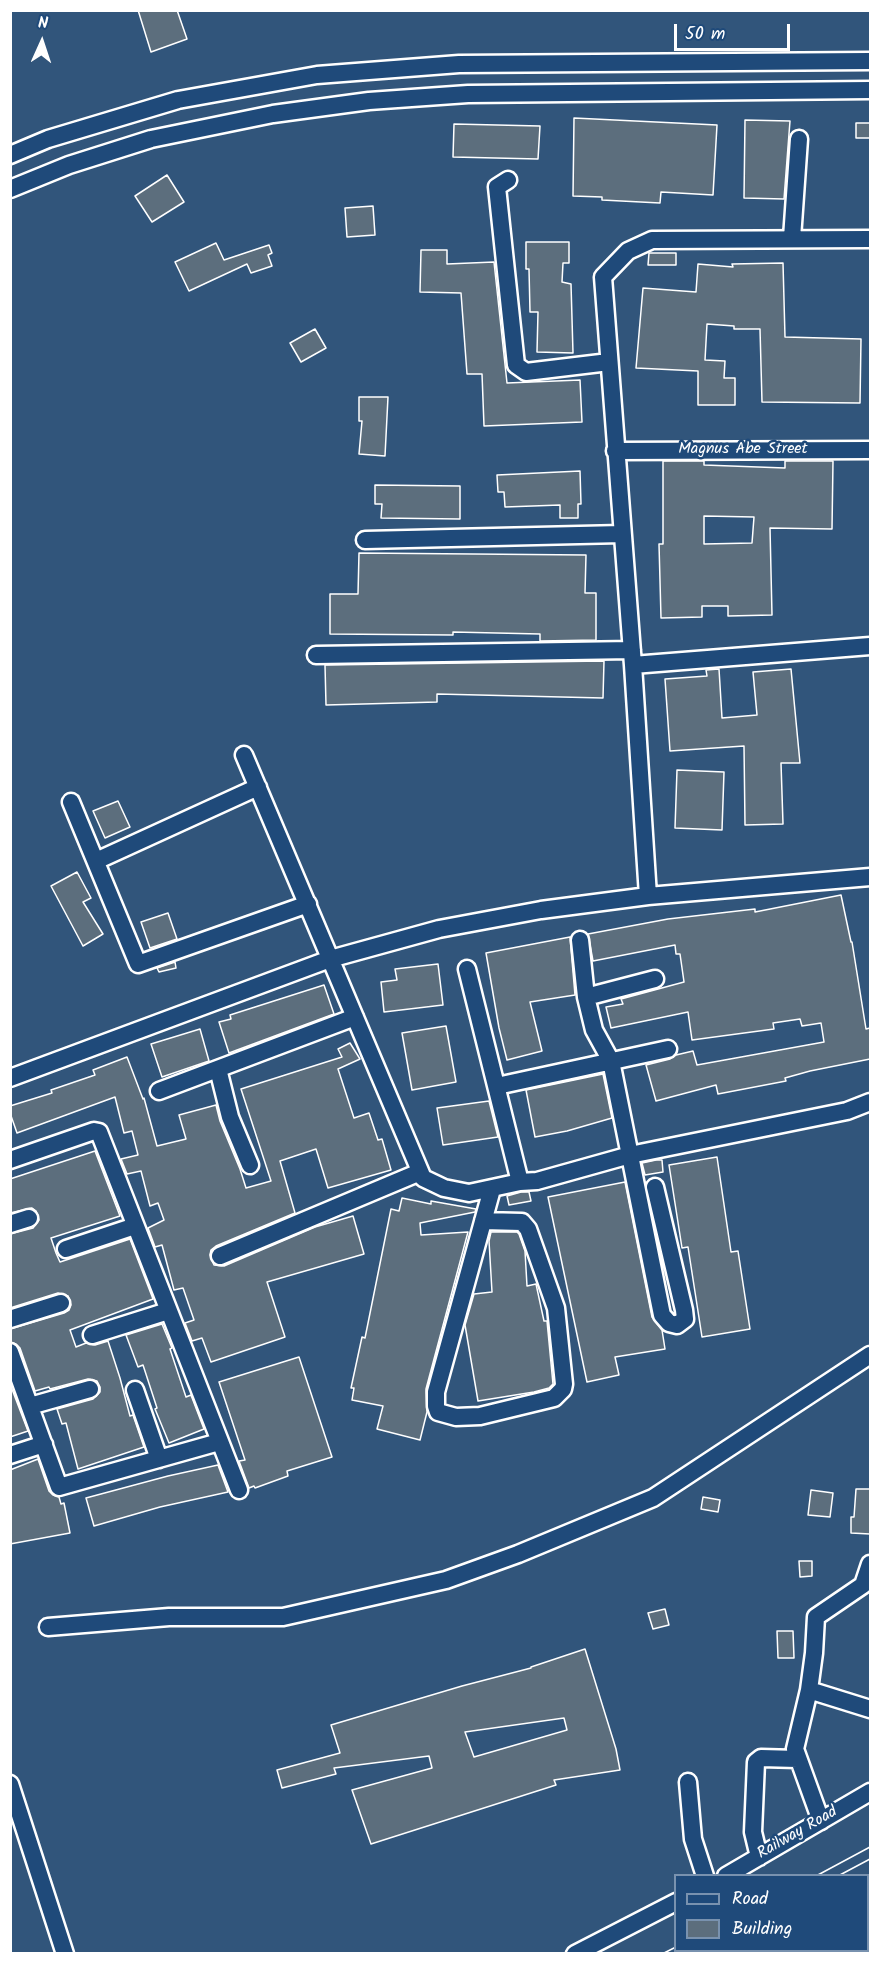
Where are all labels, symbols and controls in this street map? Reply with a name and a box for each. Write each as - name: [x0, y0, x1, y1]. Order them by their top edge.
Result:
- text: N: [37, 11, 49, 36]
- north arrow: [12, 12, 72, 72]
- scale bar: [677, 12, 792, 50]
- text: 50 m: [685, 20, 725, 49]
- street label: Magnus Abe Street: [678, 440, 808, 460]
- street label: Railway Road: [755, 1803, 841, 1865]
- legend: [674, 1874, 869, 1952]
- text: Road: [732, 1885, 768, 1914]
- text: Building: [732, 1915, 792, 1944]

